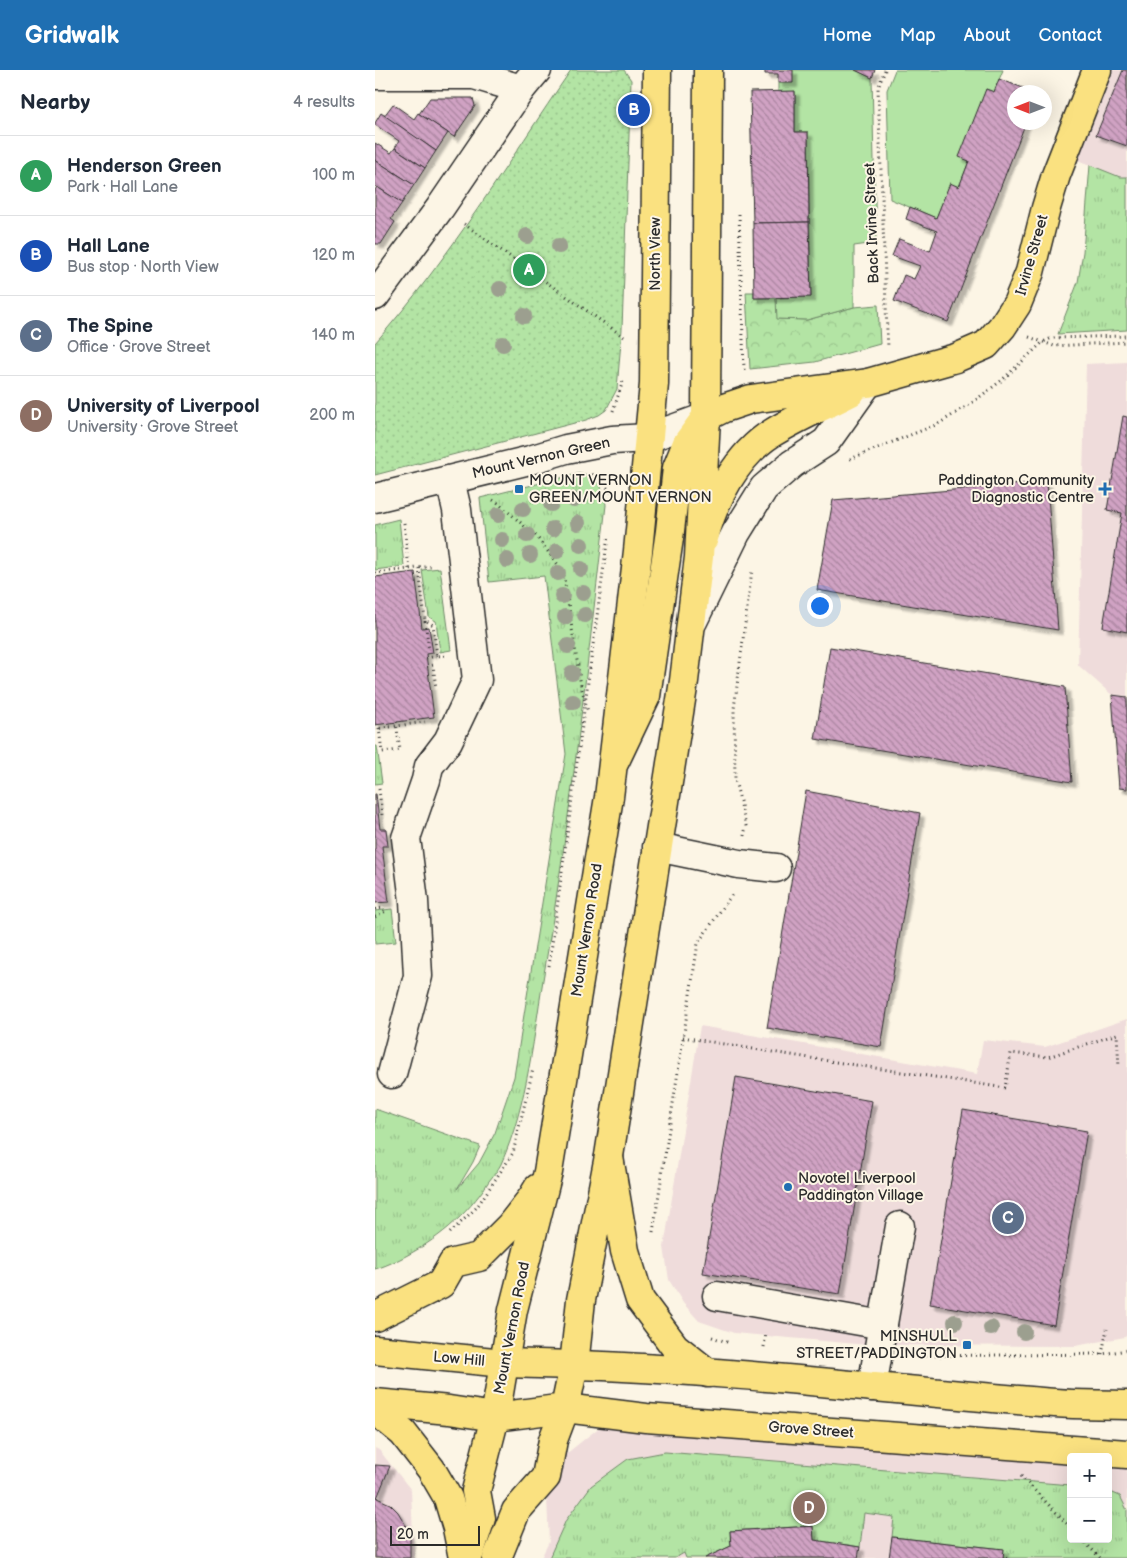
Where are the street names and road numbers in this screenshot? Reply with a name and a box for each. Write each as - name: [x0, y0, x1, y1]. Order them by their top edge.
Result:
- street label: Back Irvine Street: [860, 162, 884, 284]
- street label: Irvine Street: [1011, 212, 1053, 298]
- street label: North View: [646, 217, 665, 291]
- street label: Mount Vernon Green: [470, 433, 612, 483]
- street label: Mount Vernon Road: [567, 862, 607, 998]
- street label: Mount Vernon Road: [490, 1260, 534, 1396]
- street label: Low Hill: [432, 1347, 486, 1371]
- street label: Grove Street: [768, 1418, 855, 1442]

